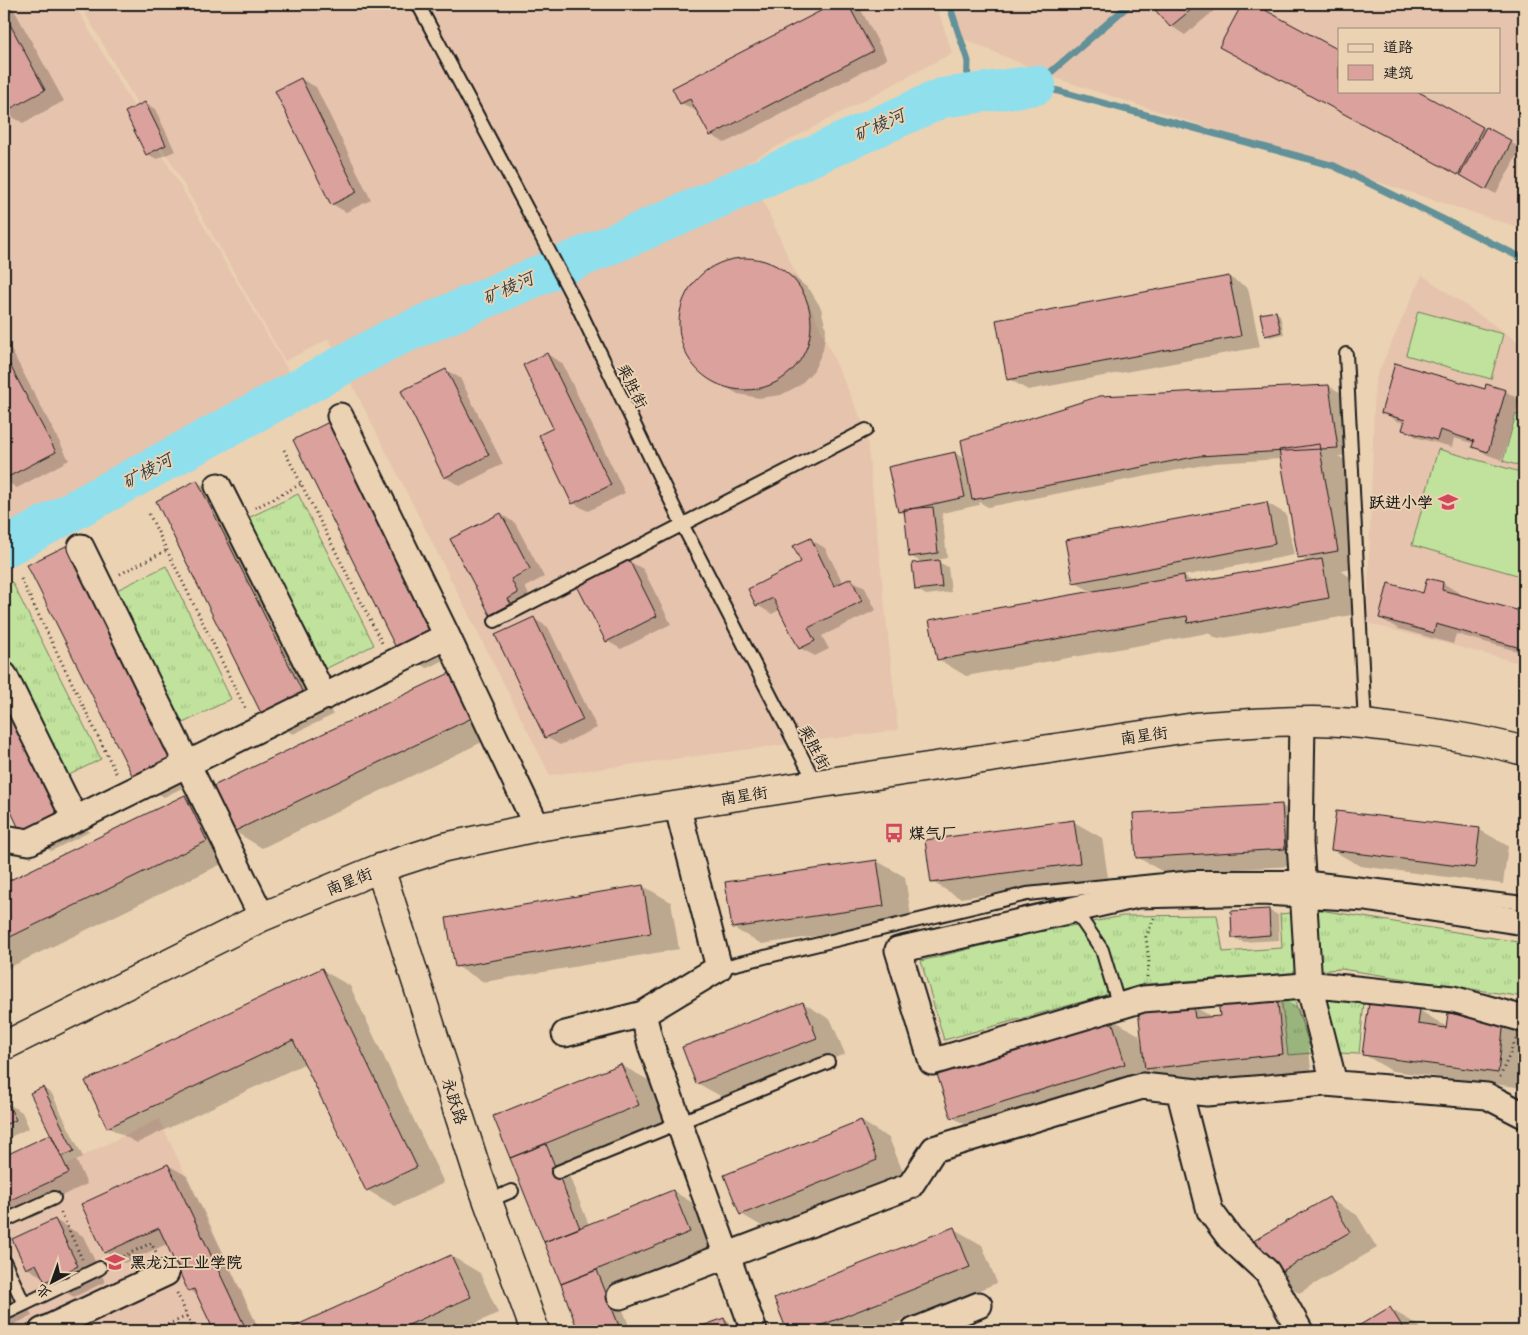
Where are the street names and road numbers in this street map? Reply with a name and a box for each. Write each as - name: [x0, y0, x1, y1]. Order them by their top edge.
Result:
- street label: 乘胜街: [613, 360, 653, 412]
- street label: 乘胜街: [795, 721, 836, 773]
- street label: 南星街: [1119, 721, 1169, 748]
- street label: 南星街: [719, 780, 769, 809]
- street label: 南星街: [323, 862, 375, 899]
- street label: 永跃路: [438, 1075, 473, 1127]

